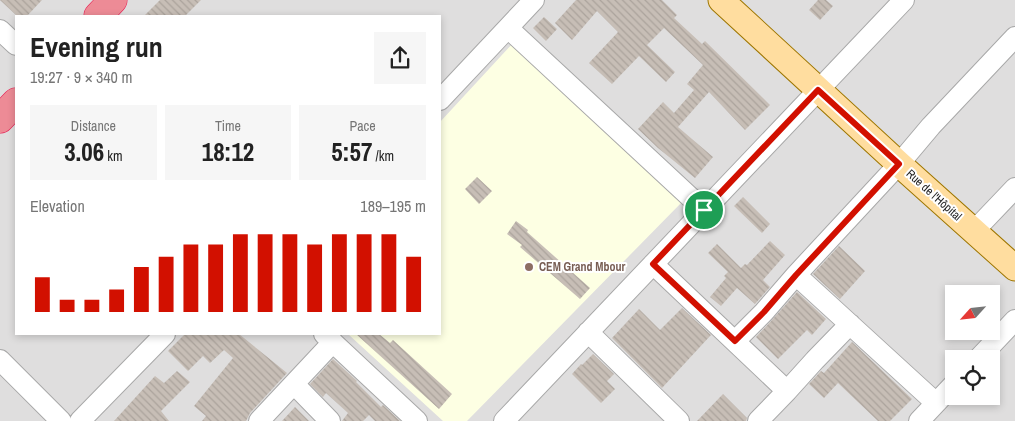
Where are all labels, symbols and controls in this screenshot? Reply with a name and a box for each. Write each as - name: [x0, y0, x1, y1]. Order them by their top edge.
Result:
- text: Evening run: [30, 28, 163, 66]
- button: share: [374, 32, 426, 84]
- text: 19:27 · 9 × 340 m: [30, 66, 133, 88]
- text: Distance: [71, 117, 116, 135]
- text: Time: [215, 117, 241, 135]
- text: Pace: [350, 117, 376, 135]
- text: 3.06: [64, 135, 104, 169]
- text: 18:12: [202, 135, 254, 169]
- text: 5:57: [331, 135, 372, 169]
- text: km: [104, 147, 123, 165]
- text: /km: [372, 147, 394, 165]
- street label: Rue de l'Hôpital: [903, 166, 965, 224]
- pin: [683, 189, 725, 231]
- text: Elevation: [30, 195, 85, 217]
- text: 189–195 m: [360, 195, 426, 217]
- icon: arrive: [690, 196, 718, 224]
- place label: CEM Grand Mbour: [539, 259, 626, 275]
- marker: CEM Grand Mbour: [523, 261, 535, 273]
- north arrow: [945, 285, 1000, 340]
- map controls: [945, 285, 1000, 405]
- button: locate: [945, 350, 1000, 405]

